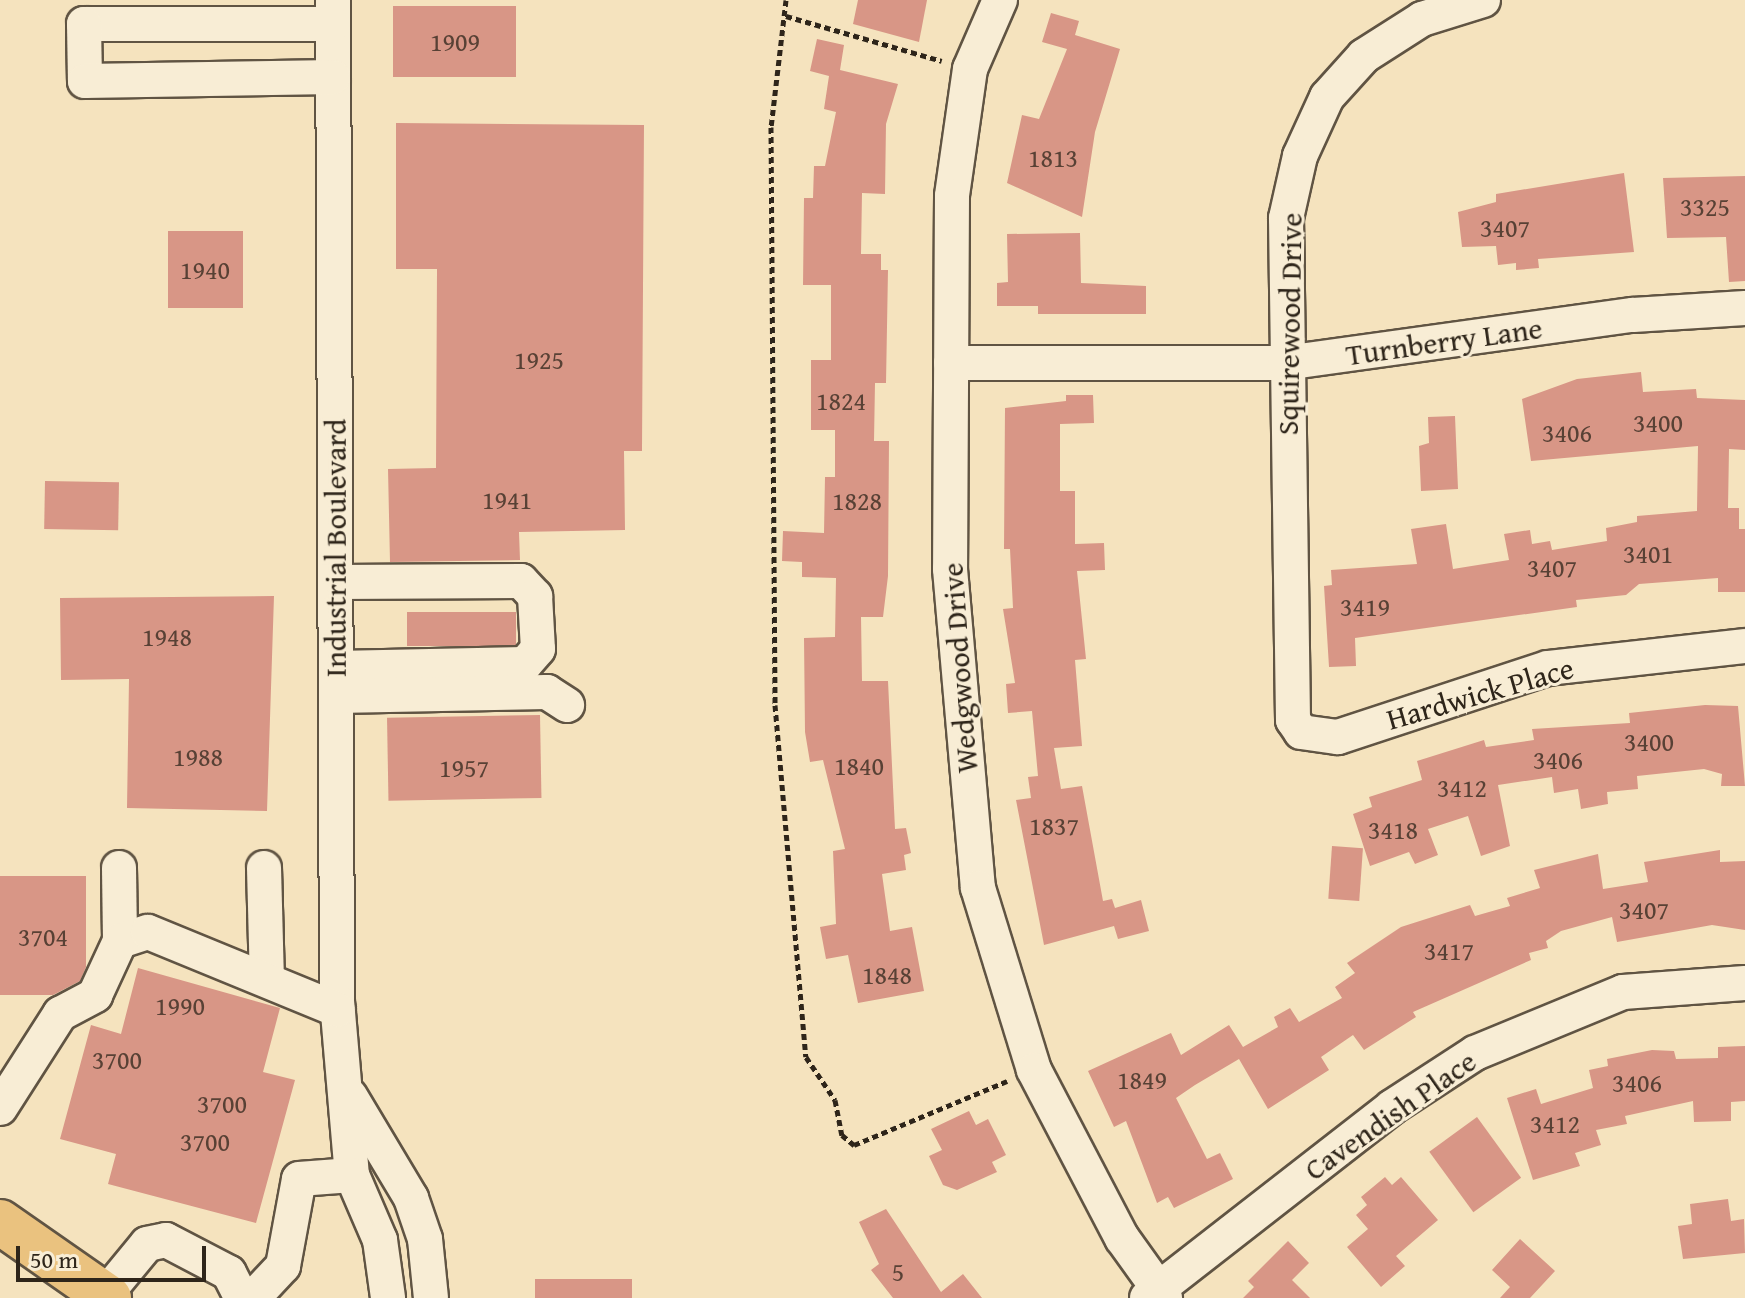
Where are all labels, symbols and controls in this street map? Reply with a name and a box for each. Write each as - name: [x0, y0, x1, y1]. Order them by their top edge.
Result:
- house number: 1909: [430, 26, 480, 58]
- house number: 1813: [1028, 142, 1078, 174]
- house number: 3325: [1680, 191, 1730, 223]
- street label: Squirewood Drive: [1269, 212, 1309, 436]
- house number: 3407: [1480, 212, 1530, 244]
- house number: 1940: [180, 254, 230, 286]
- street label: Turnberry Lane: [1344, 309, 1544, 373]
- house number: 1925: [514, 344, 564, 376]
- house number: 1824: [816, 385, 866, 417]
- house number: 3400: [1633, 407, 1683, 439]
- house number: 3406: [1542, 417, 1592, 449]
- street label: Industrial Boulevard: [317, 419, 353, 677]
- house number: 1941: [482, 484, 532, 516]
- house number: 1828: [832, 485, 882, 517]
- house number: 3401: [1623, 538, 1673, 570]
- house number: 3407: [1527, 552, 1577, 584]
- street label: Wedgwood Drive: [934, 562, 984, 774]
- house number: 3419: [1340, 591, 1390, 623]
- house number: 1948: [142, 621, 192, 653]
- street label: Hardwick Place: [1382, 649, 1578, 737]
- house number: 3400: [1624, 726, 1674, 758]
- house number: 1988: [173, 741, 223, 773]
- house number: 3406: [1533, 744, 1583, 776]
- house number: 1840: [834, 750, 884, 782]
- house number: 1957: [439, 752, 489, 784]
- house number: 3412: [1437, 772, 1487, 804]
- house number: 1837: [1029, 810, 1079, 842]
- house number: 3418: [1368, 814, 1418, 846]
- house number: 3407: [1619, 894, 1669, 926]
- house number: 3704: [18, 921, 68, 953]
- house number: 3417: [1424, 935, 1474, 967]
- house number: 1848: [862, 959, 912, 991]
- house number: 1990: [155, 990, 205, 1022]
- street label: Cavendish Place: [1297, 1043, 1483, 1187]
- house number: 3700: [92, 1044, 142, 1076]
- house number: 1849: [1117, 1064, 1167, 1096]
- house number: 3406: [1612, 1067, 1662, 1099]
- house number: 3700: [197, 1088, 247, 1120]
- house number: 3412: [1530, 1108, 1580, 1140]
- house number: 3700: [180, 1126, 230, 1158]
- scale bar: [20, 1230, 210, 1280]
- text: 50 m: [30, 1242, 78, 1277]
- house number: 5: [892, 1256, 904, 1288]

